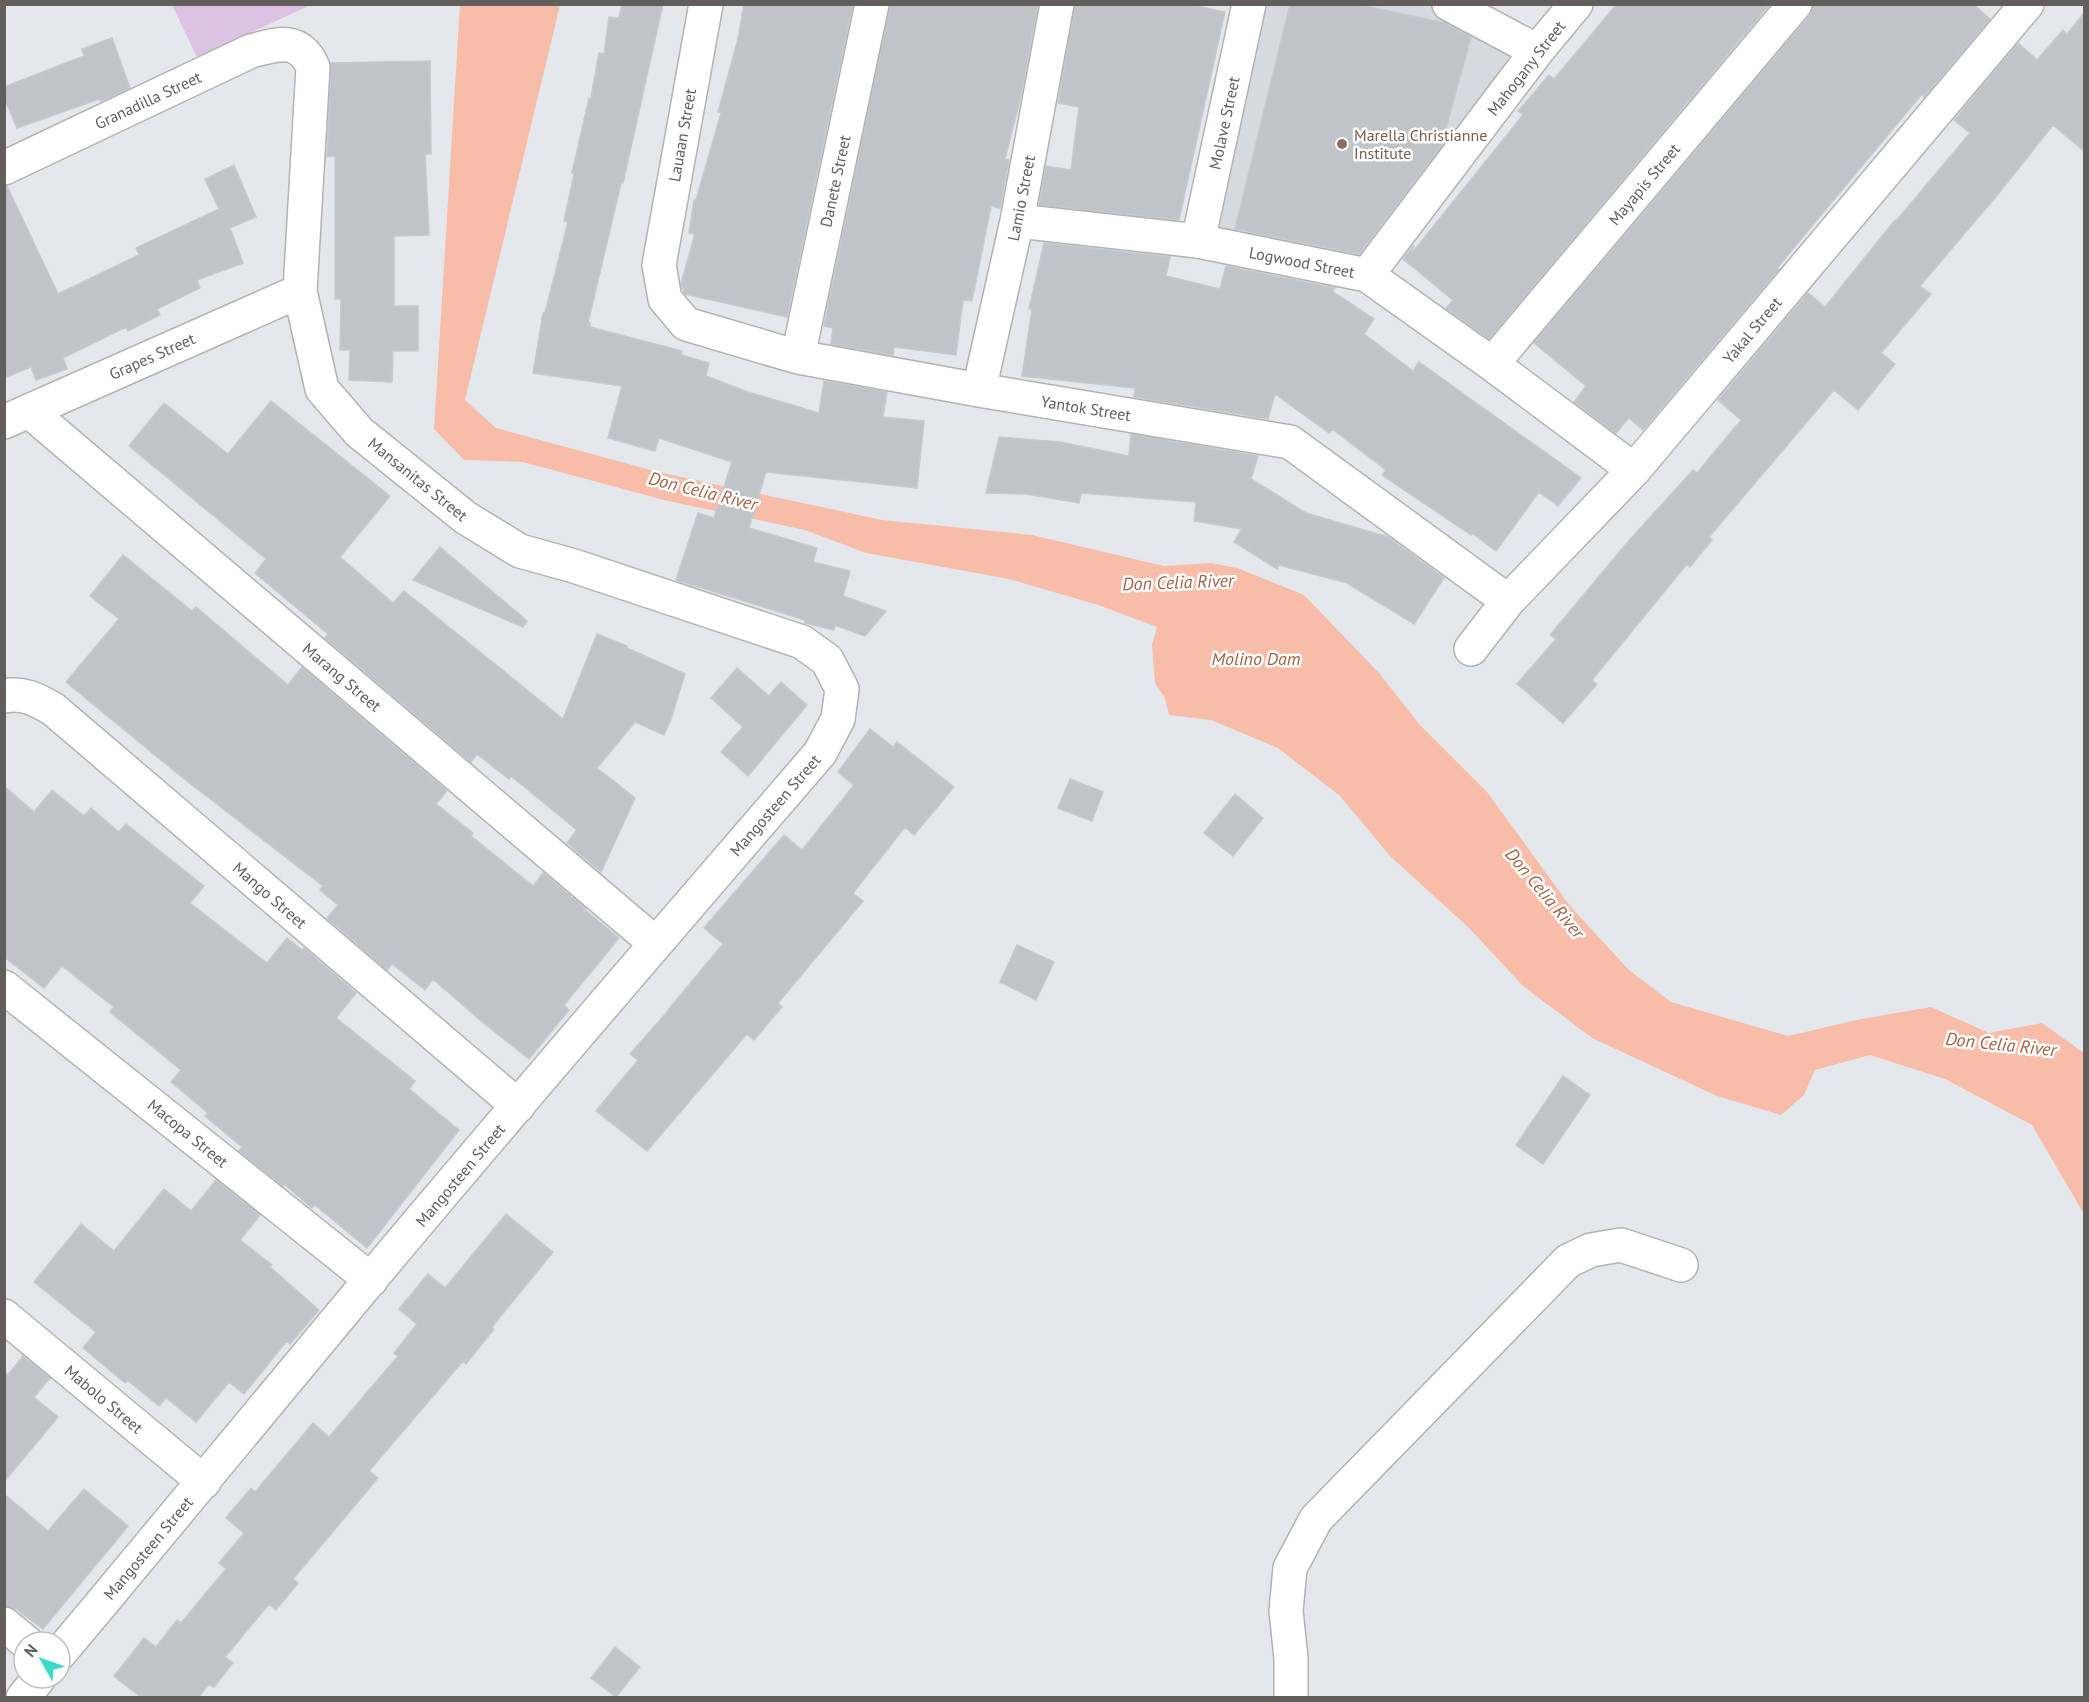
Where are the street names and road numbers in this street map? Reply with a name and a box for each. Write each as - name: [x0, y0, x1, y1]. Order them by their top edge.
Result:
- street label: Mahogany Street: [1483, 16, 1570, 120]
- street label: Granadilla Street: [92, 66, 205, 133]
- street label: Molave Street: [1204, 74, 1244, 171]
- street label: Lauaan Street: [664, 86, 700, 183]
- street label: Danete Street: [815, 132, 855, 229]
- street label: Mayapis Street: [1604, 139, 1684, 229]
- street label: Lamio Street: [1003, 153, 1039, 243]
- street label: Logwood Street: [1248, 242, 1357, 282]
- street label: Yakal Street: [1718, 292, 1786, 368]
- street label: Grapes Street: [106, 328, 199, 384]
- street label: Yantok Street: [1040, 391, 1133, 425]
- street label: Mansanitas Street: [364, 433, 472, 526]
- street label: Marang Street: [299, 638, 386, 716]
- street label: Mangosteen Street: [725, 750, 825, 860]
- street label: Mango Street: [229, 857, 312, 933]
- street label: Macopa Street: [144, 1094, 233, 1172]
- street label: Mangosteen Street: [411, 1119, 509, 1231]
- street label: Mabolo Street: [61, 1360, 148, 1438]
- street label: Mangosteen Street: [99, 1492, 197, 1604]

